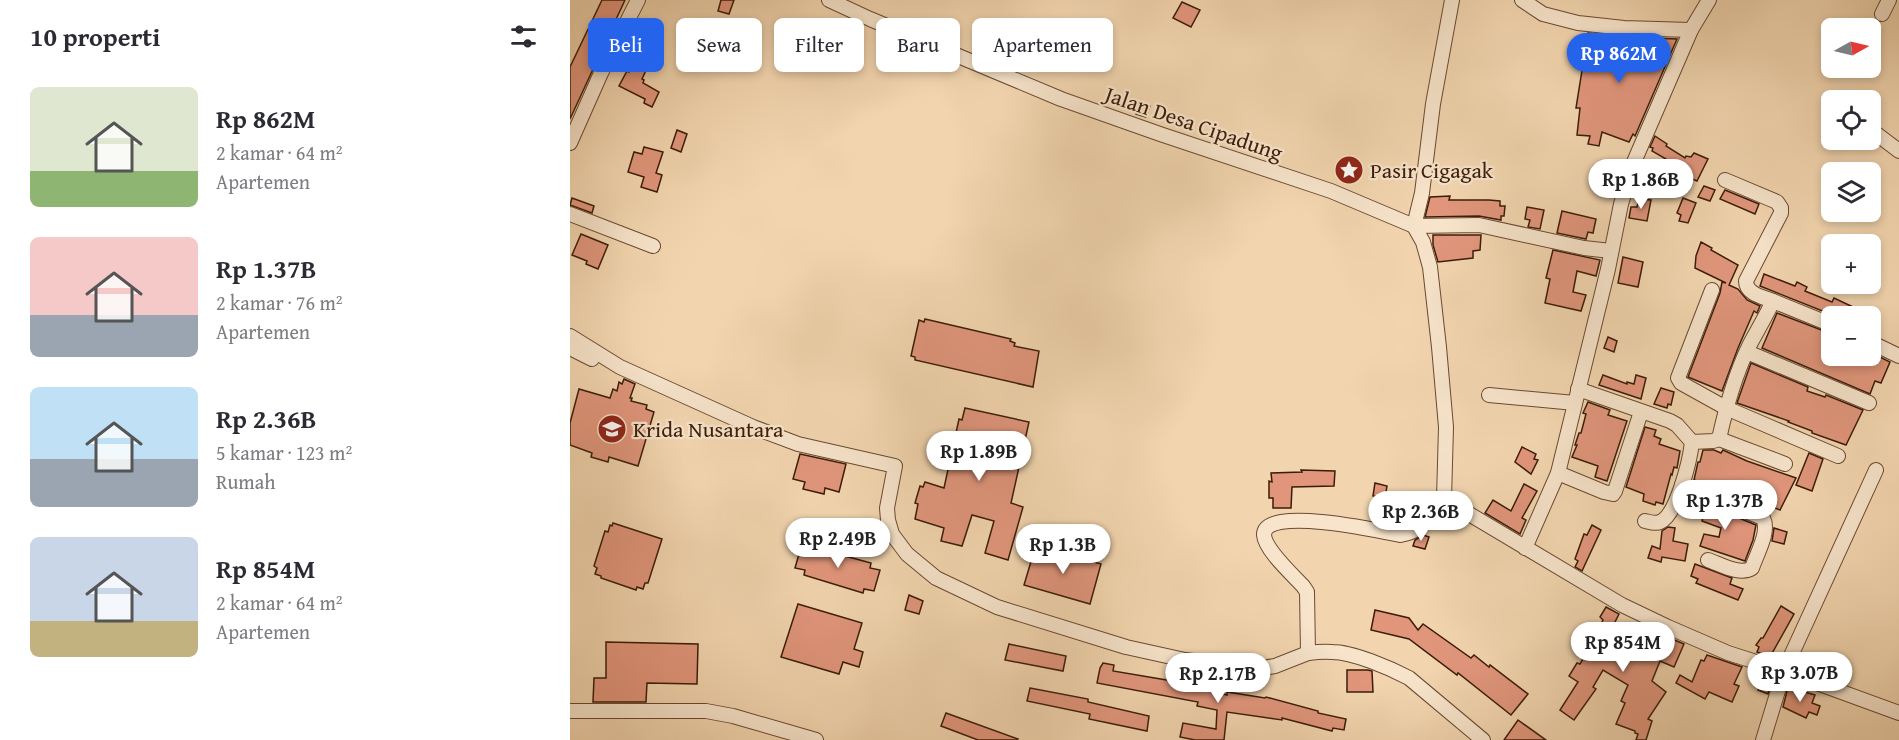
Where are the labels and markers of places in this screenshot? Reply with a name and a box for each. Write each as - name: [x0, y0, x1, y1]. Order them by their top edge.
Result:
- pin: Rp 862M: [1564, 33, 1674, 84]
- place icon: Pasir Cigagak: [1333, 154, 1365, 186]
- place label: Pasir Cigagak: [1370, 154, 1494, 186]
- pin: Rp 1.86B: [1579, 159, 1703, 210]
- school or university icon: Krida Nusantara: [596, 413, 628, 445]
- place label: Krida Nusantara: [633, 413, 784, 445]
- pin: Rp 1.89B: [917, 431, 1041, 482]
- pin: Rp 1.37B: [1663, 480, 1787, 531]
- pin: Rp 2.36B: [1359, 491, 1483, 542]
- pin: Rp 2.49B: [776, 518, 900, 569]
- pin: Rp 1.3B: [1008, 524, 1118, 575]
- pin: Rp 854M: [1568, 622, 1678, 673]
- pin: Rp 3.07B: [1738, 652, 1862, 703]
- pin: Rp 2.17B: [1156, 653, 1280, 704]

